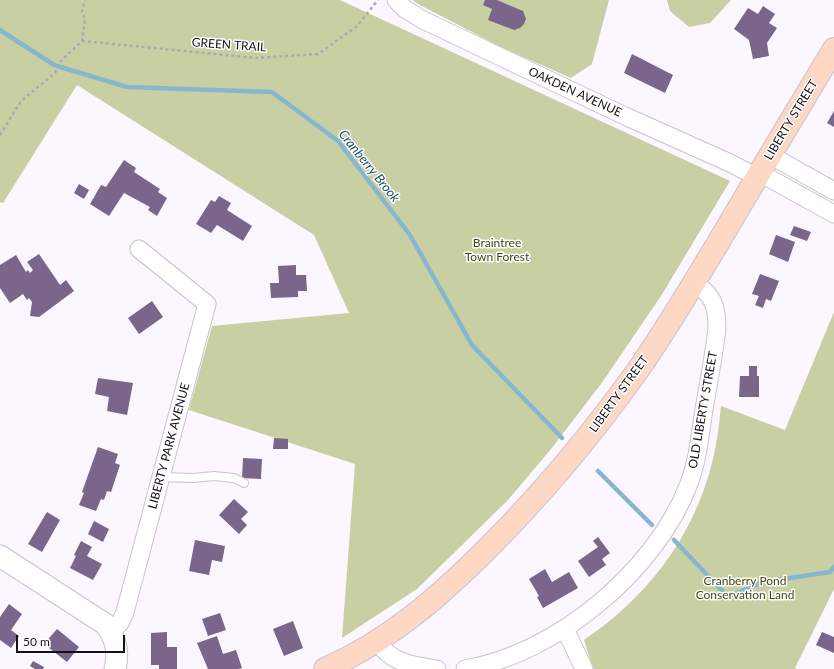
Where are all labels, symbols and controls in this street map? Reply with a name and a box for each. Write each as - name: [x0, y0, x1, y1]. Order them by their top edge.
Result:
- street label: GREEN TRAIL: [191, 35, 267, 55]
- street label: OAKDEN AVENUE: [526, 64, 624, 120]
- street label: LIBERTY STREET: [761, 77, 821, 163]
- water label: Cranberry Brook: [335, 127, 403, 205]
- park label: Braintree Town Forest: [465, 236, 529, 264]
- street label: OLD LIBERTY STREET: [686, 350, 720, 470]
- street label: LIBERTY STREET: [586, 353, 652, 435]
- street label: LIBERTY PARK AVENUE: [145, 381, 193, 511]
- park label: Cranberry Pond Conservation Land: [696, 574, 794, 602]
- scale bar: [18, 627, 127, 653]
- text: 50 m: [23, 634, 50, 649]

